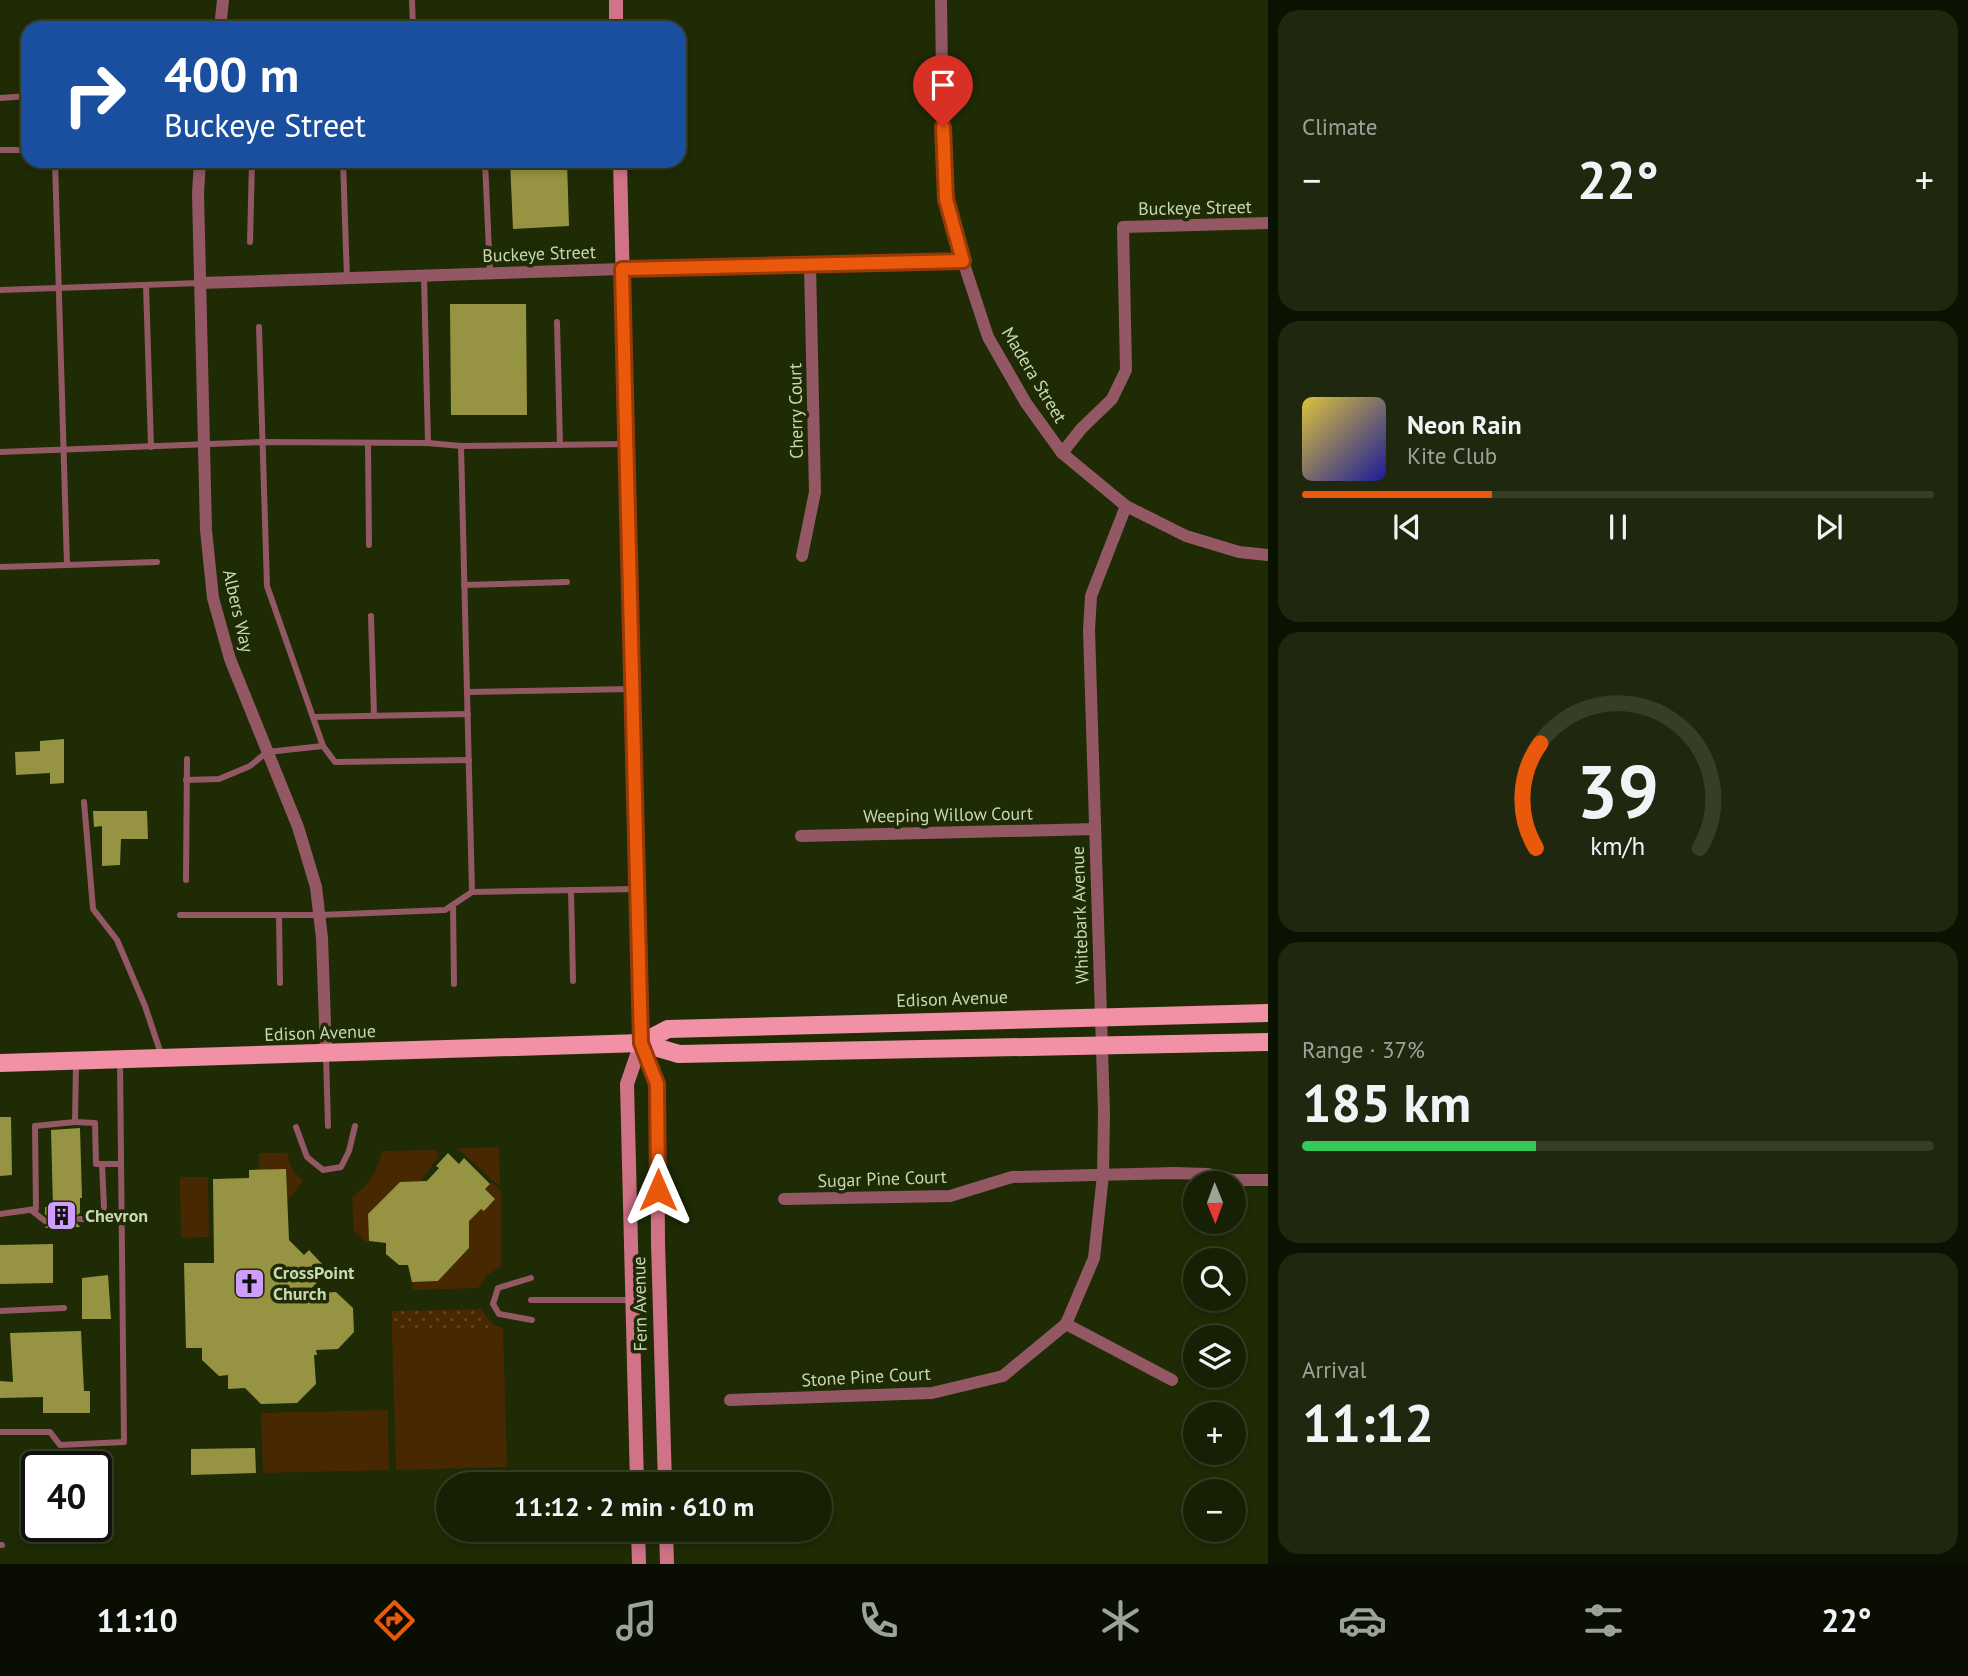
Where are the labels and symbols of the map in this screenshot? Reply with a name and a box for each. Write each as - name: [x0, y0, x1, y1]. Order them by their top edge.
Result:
- pin: [913, 55, 973, 127]
- street label: Buckeye Street: [1138, 195, 1252, 220]
- street label: Buckeye Street: [482, 240, 596, 267]
- street label: Madera Street: [997, 323, 1072, 427]
- street label: Cherry Court: [783, 363, 808, 459]
- street label: Albers Way: [218, 567, 259, 655]
- street label: Weeping Willow Court: [863, 802, 1033, 827]
- street label: Whitebark Avenue: [1066, 846, 1093, 984]
- street label: Edison Avenue: [896, 985, 1008, 1012]
- street label: Edison Avenue: [264, 1019, 376, 1046]
- position arrow: [621, 1153, 695, 1227]
- street label: Sugar Pine Court: [817, 1165, 947, 1192]
- north arrow: [1183, 1171, 1246, 1234]
- building icon: Chevron: [45, 1199, 79, 1233]
- place label: Chevron: [85, 1204, 148, 1227]
- street label: Fern Avenue: [627, 1256, 652, 1352]
- place label: CrossPoint Church: [273, 1261, 355, 1305]
- church icon: CrossPoint Church: [233, 1266, 267, 1300]
- street label: Stone Pine Court: [801, 1362, 931, 1391]
- speed limit sign: 40: [21, 1451, 112, 1542]

